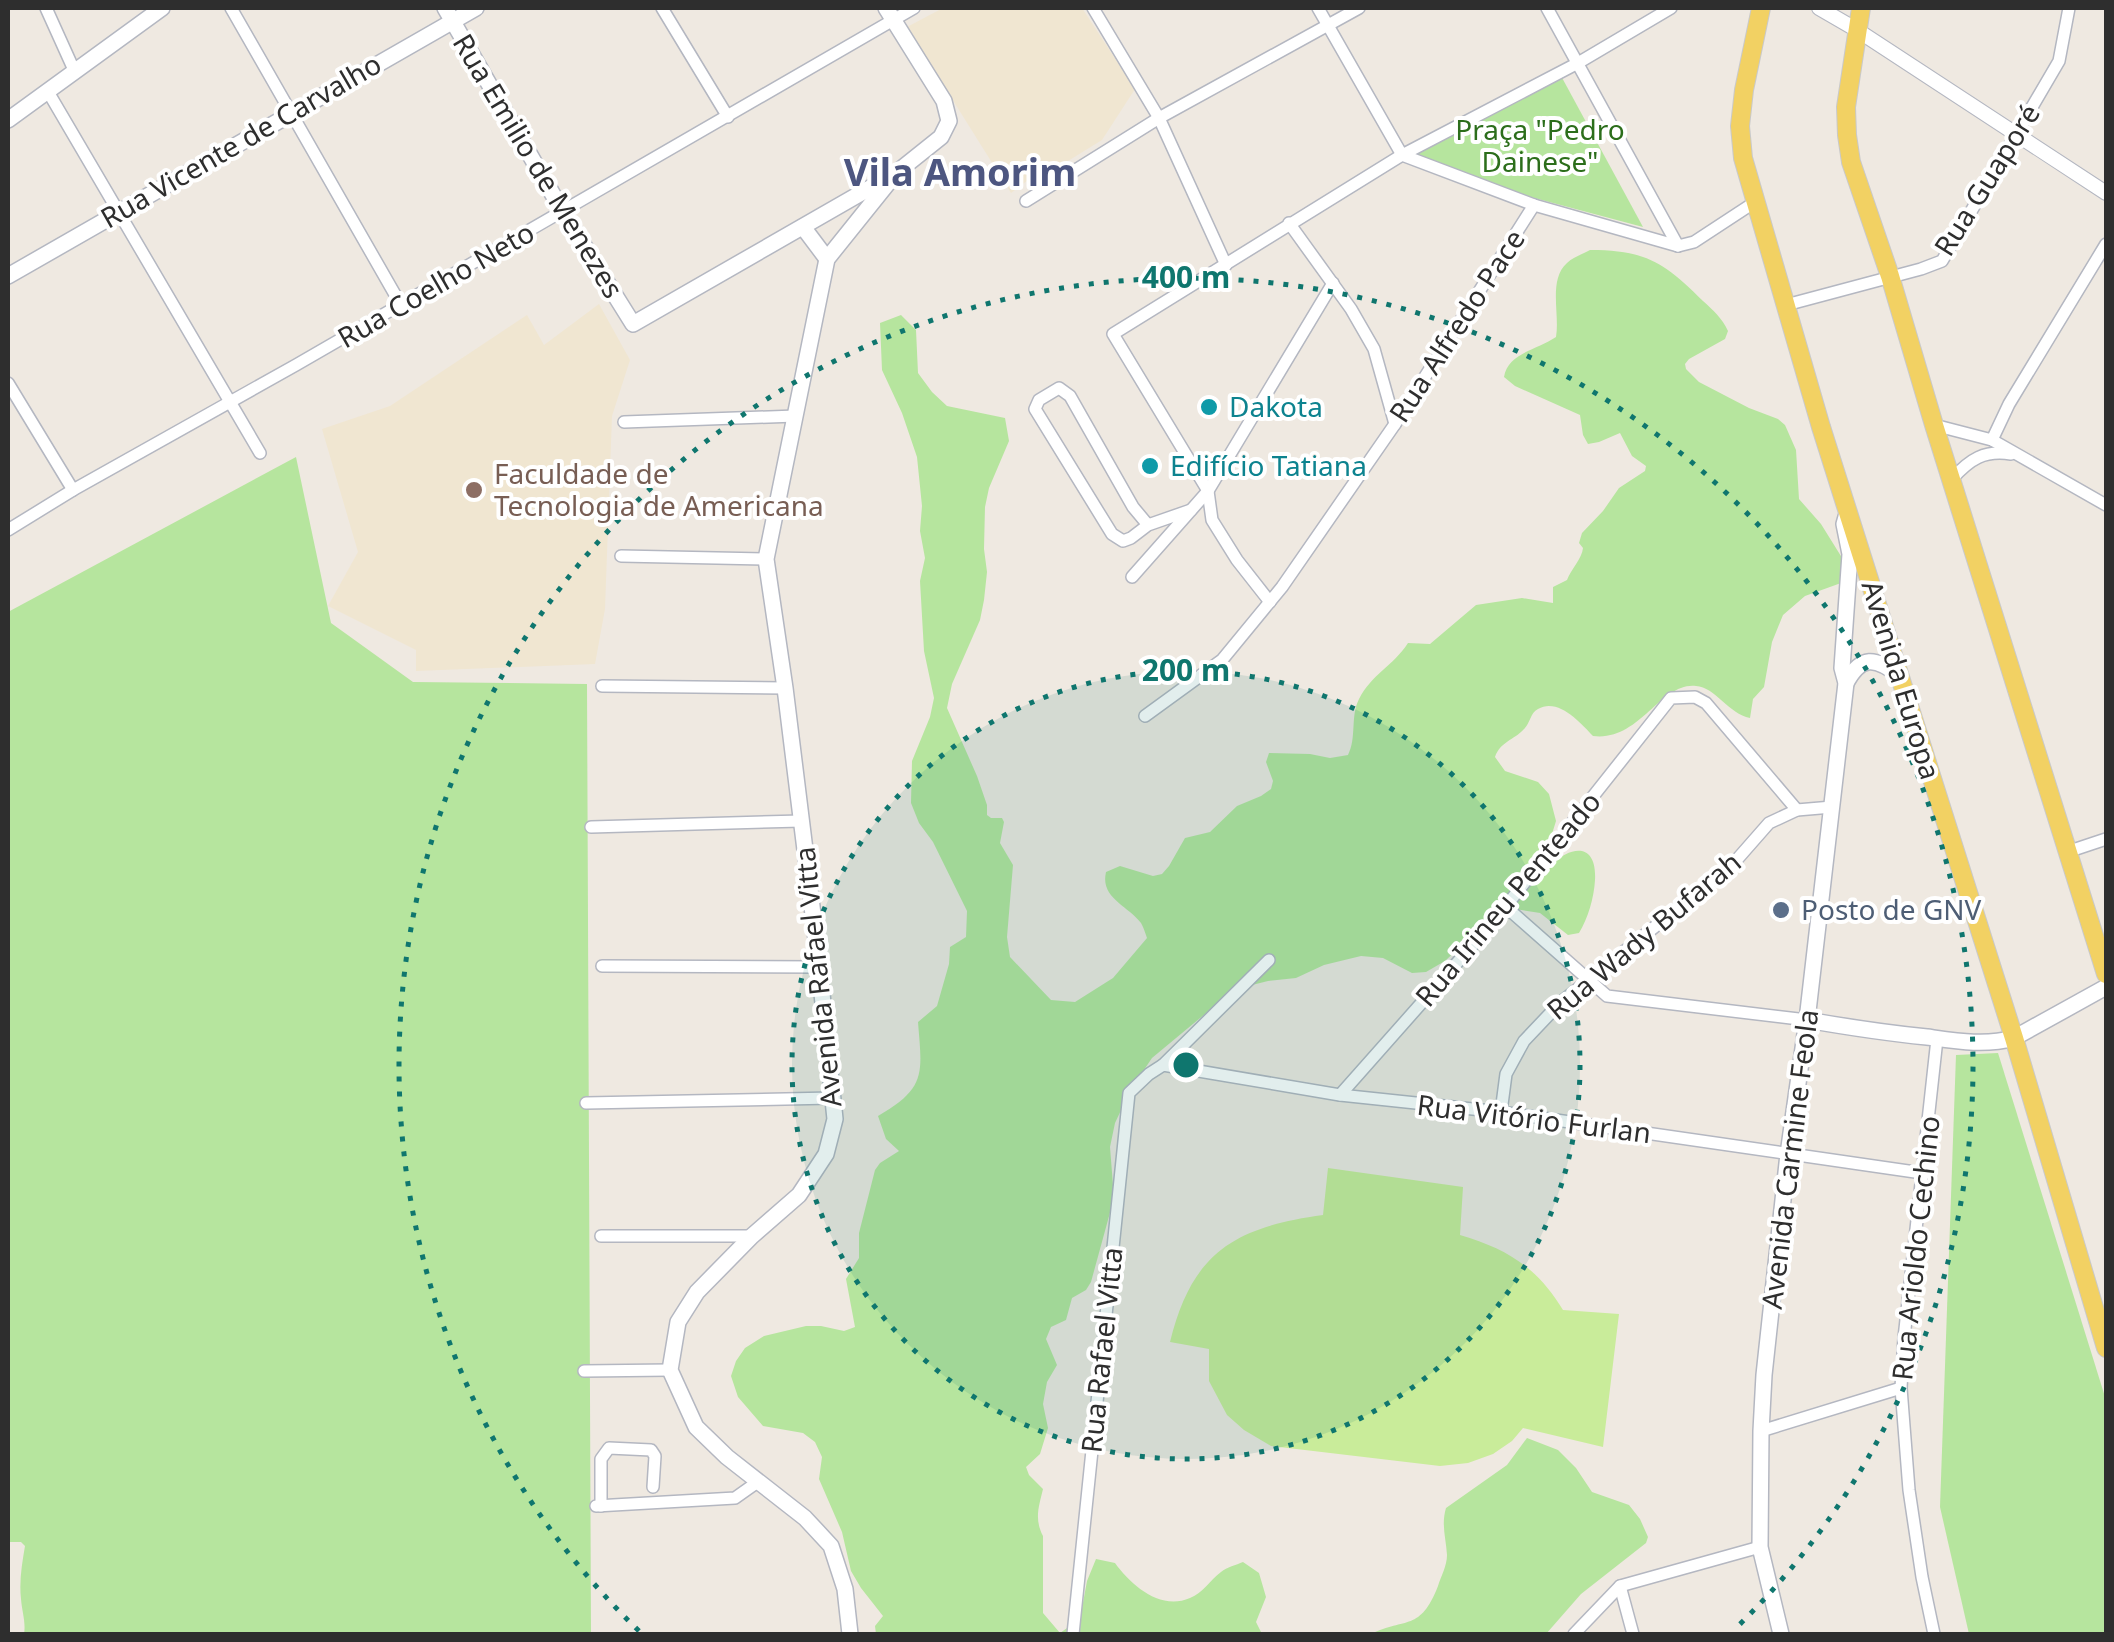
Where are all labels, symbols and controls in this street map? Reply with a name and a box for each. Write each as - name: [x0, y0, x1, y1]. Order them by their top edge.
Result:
- street label: Rua Emilio de Menezes: [445, 26, 633, 305]
- street label: Rua Vicente de Carvalho: [93, 44, 388, 236]
- street label: Rua Guaporé: [1924, 96, 2048, 262]
- park label: Praça "Pedro Dainese": [1455, 110, 1625, 180]
- district label: Vila Amorim: [844, 145, 1076, 197]
- street label: Rua Coelho Neto: [330, 212, 541, 356]
- street label: Rua Alfredo Pace: [1380, 222, 1533, 429]
- text: 400 m: [1142, 256, 1230, 297]
- place label: Dakota: [1229, 387, 1323, 425]
- marker: Dakota: [1198, 396, 1220, 418]
- place label: Edifício Tatiana: [1170, 446, 1367, 484]
- place label: Faculdade de Tecnologia de Americana: [494, 454, 824, 524]
- marker: Edifício Tatiana: [1139, 455, 1161, 477]
- marker: Faculdade de Tecnologia de Americana: [463, 479, 485, 501]
- street label: Avenida Europa: [1854, 575, 1950, 784]
- text: 200 m: [1142, 649, 1230, 690]
- street label: Rua Irineu Penteado: [1406, 783, 1608, 1014]
- street label: Rua Wady Bufarah: [1538, 843, 1748, 1028]
- street label: Avenida Rafael Vitta: [784, 845, 850, 1109]
- place label: Posto de GNV: [1801, 890, 1982, 928]
- marker: Posto de GNV: [1770, 899, 1792, 921]
- street label: Avenida Carmine Feola: [1752, 1007, 1826, 1311]
- centre of rings: [1168, 1047, 1204, 1083]
- street label: Rua Vitório Furlan: [1415, 1085, 1653, 1151]
- street label: Rua Arioldo Cechino: [1882, 1114, 1948, 1382]
- street label: Rua Rafael Vitta: [1071, 1245, 1131, 1455]

